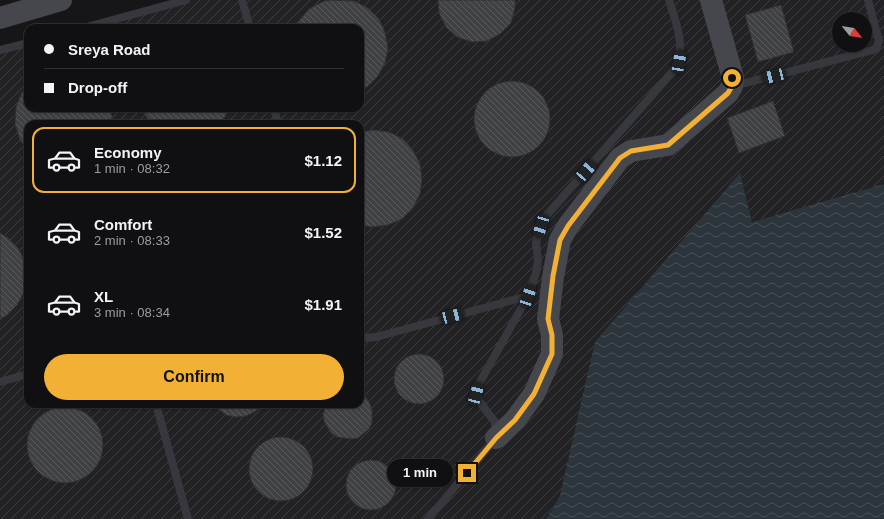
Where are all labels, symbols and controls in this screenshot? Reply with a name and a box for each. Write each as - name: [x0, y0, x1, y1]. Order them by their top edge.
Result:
- north arrow: [832, 12, 872, 52]
- map controls: [832, 12, 872, 52]
- text: Sreya Road: [68, 41, 151, 58]
- car: [671, 49, 687, 75]
- car: [761, 67, 787, 85]
- route start: [723, 69, 741, 87]
- text: Drop-off: [68, 79, 127, 96]
- icon: car: [46, 142, 82, 178]
- text: Economy: [94, 144, 162, 161]
- text: $1.12: [304, 152, 342, 169]
- car: [574, 158, 598, 184]
- text: 1 min · 08:32: [94, 161, 170, 176]
- car: [532, 213, 550, 239]
- icon: car: [46, 214, 82, 250]
- text: Comfort: [94, 216, 152, 233]
- text: $1.52: [304, 224, 342, 241]
- text: 2 min · 08:33: [94, 233, 170, 248]
- car: [518, 283, 538, 309]
- icon: car: [46, 286, 82, 322]
- text: XL: [94, 288, 113, 305]
- text: $1.91: [304, 296, 342, 313]
- text: 3 min · 08:34: [94, 305, 170, 320]
- car: [439, 307, 465, 325]
- button: Confirm: [44, 354, 344, 400]
- car: [467, 381, 485, 407]
- callout: 1 min: [387, 459, 453, 487]
- route end: [458, 464, 476, 482]
- text: 1 min: [403, 465, 437, 480]

